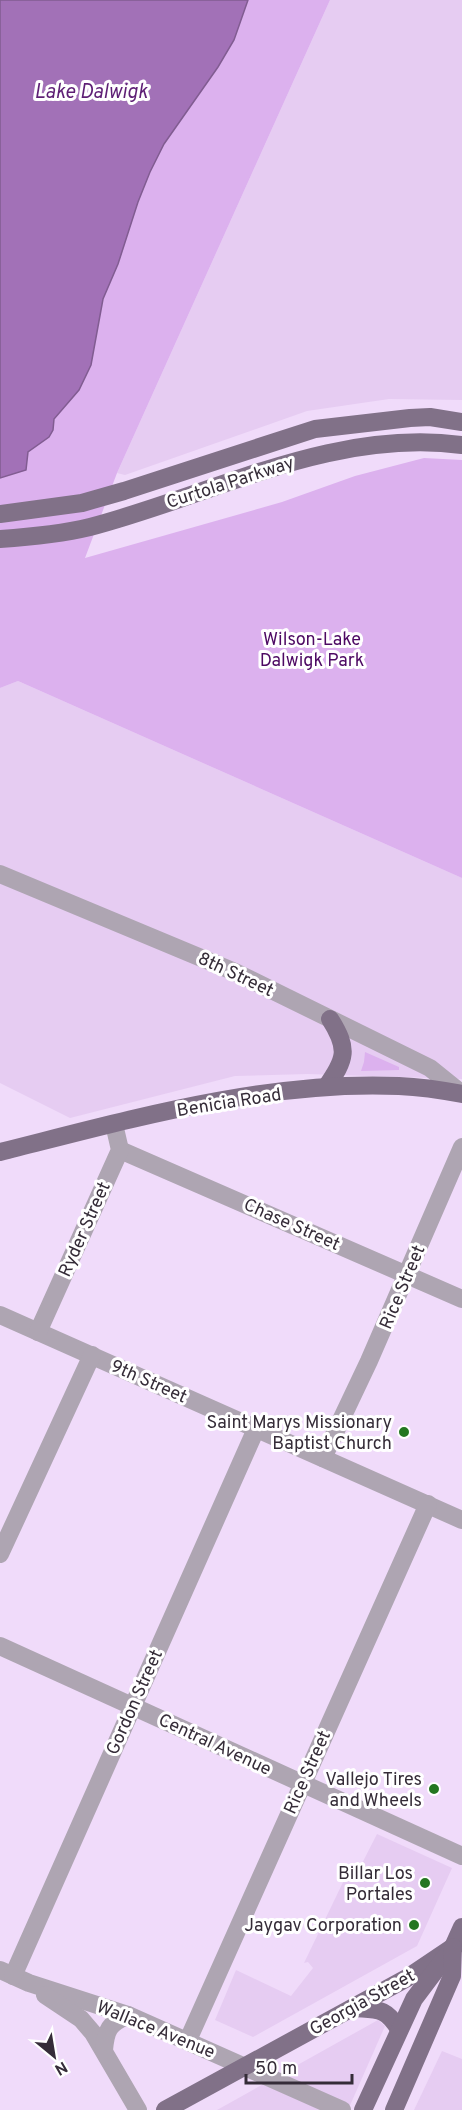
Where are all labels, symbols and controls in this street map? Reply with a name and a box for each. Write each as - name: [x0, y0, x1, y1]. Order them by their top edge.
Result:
- water label: Lake Dalwigk: [34, 80, 149, 106]
- street label: Curtola Parkway: [164, 452, 297, 515]
- park label: Wilson-Lake Dalwigk Park: [260, 629, 364, 673]
- street label: 8th Street: [194, 948, 277, 1003]
- street label: Benicia Road: [175, 1084, 283, 1123]
- street label: Ryder Street: [54, 1178, 117, 1281]
- street label: Chase Street: [240, 1194, 343, 1257]
- street label: Rice Street: [375, 1242, 431, 1333]
- street label: 9th Street: [107, 1355, 190, 1409]
- place label: Saint Marys Missionary Baptist Church: [207, 1412, 392, 1456]
- marker: Saint Marys Missionary Baptist Church: [397, 1425, 411, 1439]
- street label: Gordon Street: [102, 1646, 169, 1759]
- street label: Central Avenue: [154, 1709, 275, 1782]
- street label: Rice Street: [280, 1727, 337, 1818]
- place label: Vallejo Tires and Wheels: [325, 1769, 422, 1813]
- marker: Vallejo Tires and Wheels: [427, 1782, 441, 1796]
- place label: Billar Los Portales: [338, 1863, 413, 1907]
- marker: Billar Los Portales: [418, 1876, 432, 1890]
- place label: Jaygav Corporation: [244, 1915, 402, 1938]
- marker: Jaygav Corporation: [407, 1918, 421, 1932]
- street label: Georgia Street: [306, 1965, 419, 2042]
- street label: Wallace Avenue: [93, 1996, 218, 2065]
- north arrow: [24, 2026, 84, 2086]
- scale bar: [246, 2047, 352, 2085]
- text: N: [51, 2056, 70, 2079]
- text: 50 m: [255, 2058, 297, 2081]

